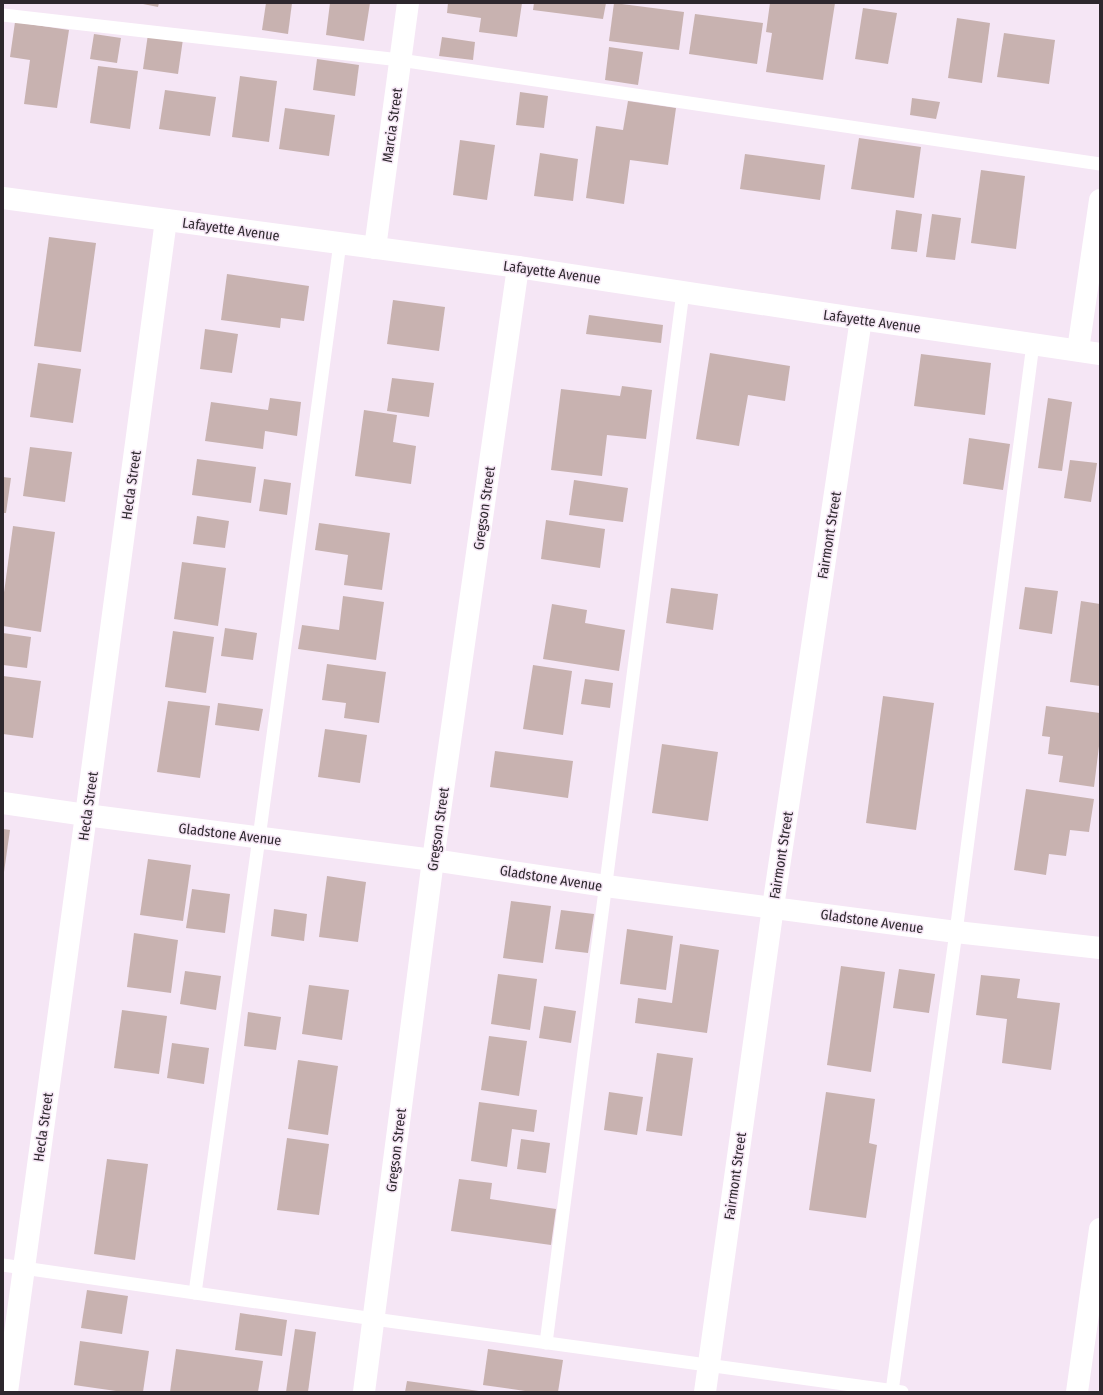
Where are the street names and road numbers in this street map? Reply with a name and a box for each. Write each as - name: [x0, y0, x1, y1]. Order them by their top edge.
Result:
- street label: Marcia Street: [379, 86, 406, 164]
- street label: Lafayette Avenue: [181, 214, 281, 245]
- street label: Lafayette Avenue: [502, 257, 602, 288]
- street label: Lafayette Avenue: [822, 306, 922, 337]
- street label: Hecla Street: [118, 449, 145, 521]
- street label: Gregson Street: [470, 465, 499, 551]
- street label: Fairmont Street: [814, 490, 845, 580]
- street label: Hecla Street: [75, 770, 102, 842]
- street label: Gregson Street: [424, 786, 453, 872]
- street label: Fairmont Street: [766, 810, 797, 900]
- street label: Gladstone Avenue: [178, 820, 282, 849]
- street label: Gladstone Avenue: [499, 862, 603, 895]
- street label: Gladstone Avenue: [820, 906, 924, 937]
- street label: Hecla Street: [30, 1091, 57, 1163]
- street label: Gregson Street: [383, 1107, 410, 1193]
- street label: Fairmont Street: [721, 1131, 750, 1221]

